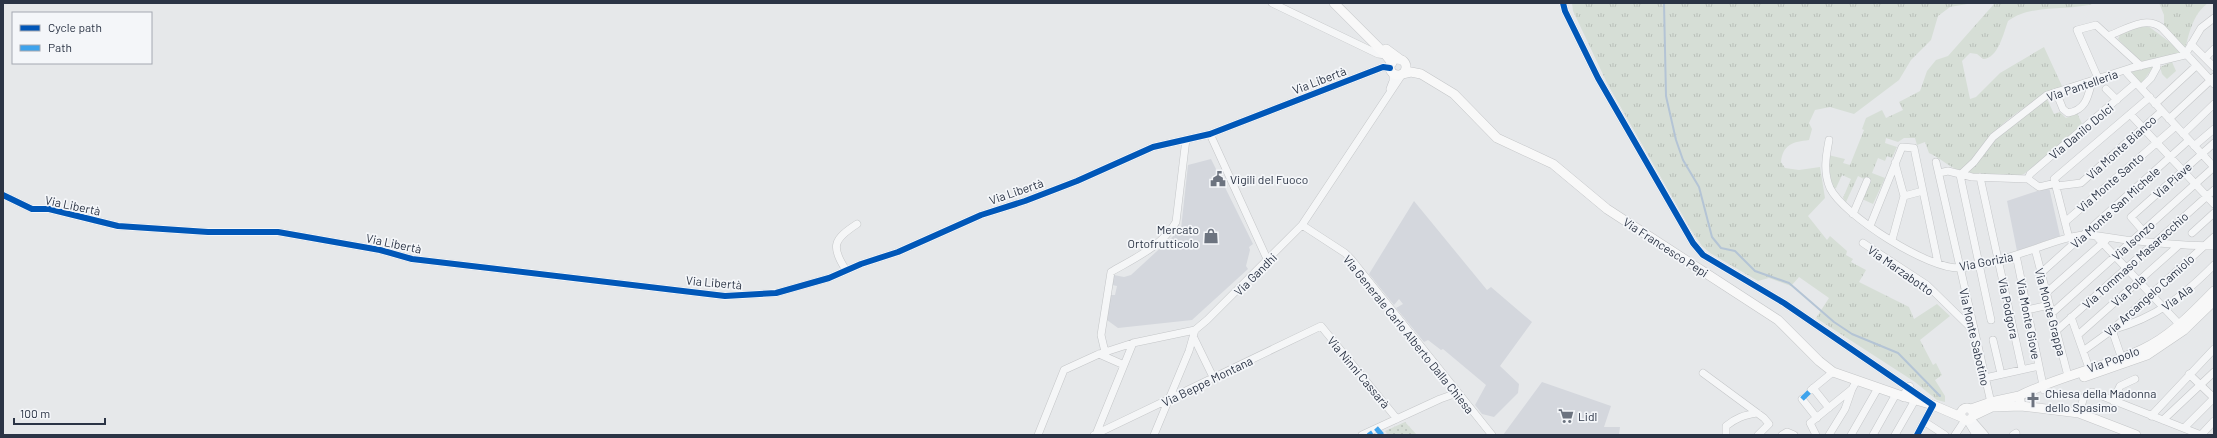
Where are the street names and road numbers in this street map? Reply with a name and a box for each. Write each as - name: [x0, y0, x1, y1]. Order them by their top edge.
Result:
- street label: Via Libertà: [1290, 63, 1348, 97]
- street label: Via Pantelleria: [2045, 66, 2119, 104]
- street label: Via Danilo Dolci: [2046, 100, 2116, 162]
- street label: Via Monte Bianco: [2083, 112, 2159, 182]
- street label: Via Monte Santo: [2074, 149, 2146, 215]
- street label: Via Piave: [2150, 159, 2194, 201]
- street label: Via Monte San Michele: [2068, 163, 2162, 251]
- street label: Via Libertà: [987, 175, 1045, 207]
- street label: Via Libertà: [44, 192, 102, 218]
- street label: Via Tommaso Masaracchio: [2079, 209, 2191, 311]
- street label: Via Francesco Pepi: [1621, 214, 1711, 280]
- street label: Via Isonzo: [2109, 217, 2157, 263]
- street label: Via Libertà: [365, 230, 423, 256]
- street label: Via Marzabotto: [1865, 242, 1937, 298]
- street label: Via Gorizia: [1958, 249, 2014, 273]
- street label: Via Gandhi: [1231, 250, 1279, 298]
- street label: Via Arcangelo Camiolo: [2101, 251, 2197, 339]
- street label: Via Generale Carlo Alberto Dalla Chiesa: [1341, 252, 1477, 416]
- street label: Via Monte Grappa: [2033, 267, 2069, 357]
- street label: Via Pola: [2108, 271, 2148, 309]
- street label: Via Libertà: [685, 273, 743, 291]
- street label: Via Podgora: [1996, 276, 2022, 340]
- street label: Via Monte Giove: [2014, 277, 2044, 361]
- street label: Via Ala: [2159, 281, 2195, 313]
- street label: Via Monte Sabotino: [1957, 287, 1993, 387]
- street label: Via Ninni Cassarà: [1325, 333, 1393, 411]
- street label: Via Popolo: [2085, 343, 2141, 375]
- street label: Via Beppe Montana: [1159, 353, 1255, 409]

